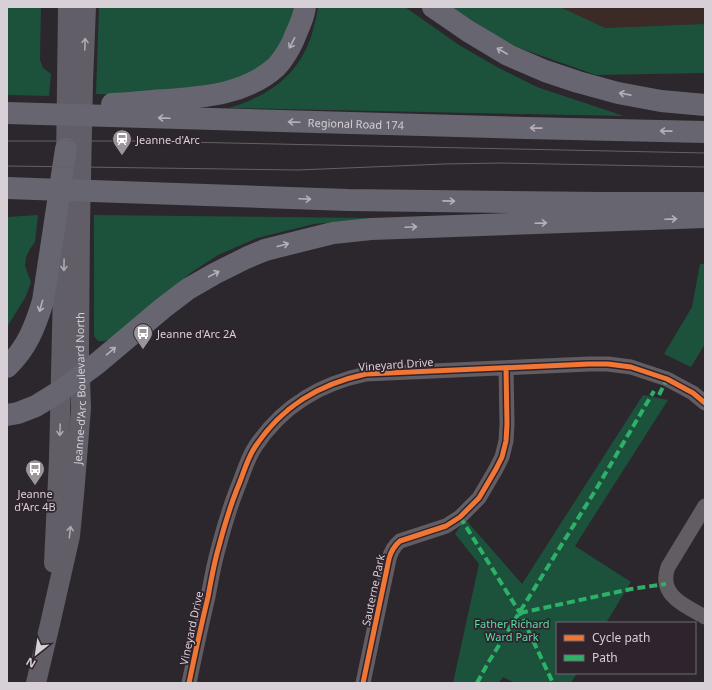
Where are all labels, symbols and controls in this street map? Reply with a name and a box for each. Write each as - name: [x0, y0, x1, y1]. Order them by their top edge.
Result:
- one-way arrow: [288, 37, 295, 49]
- one-way arrow: [81, 38, 89, 51]
- one-way arrow: [497, 47, 509, 55]
- one-way arrow: [619, 90, 632, 98]
- one-way arrow: [158, 114, 171, 122]
- street label: Regional Road 174: [308, 114, 405, 132]
- one-way arrow: [288, 118, 301, 125]
- one-way arrow: [530, 124, 543, 132]
- one-way arrow: [660, 127, 673, 135]
- station icon: Jeanne-d'Arc: [111, 128, 133, 156]
- place label: Jeanne-d'Arc: [135, 132, 200, 147]
- one-way arrow: [298, 195, 311, 202]
- one-way arrow: [442, 197, 455, 205]
- one-way arrow: [664, 215, 677, 222]
- one-way arrow: [534, 219, 547, 227]
- one-way arrow: [404, 223, 417, 231]
- one-way arrow: [276, 241, 289, 248]
- one-way arrow: [60, 258, 68, 271]
- one-way arrow: [208, 270, 220, 277]
- one-way arrow: [37, 300, 44, 313]
- street label: Jeanne-d'Arc Boulevard North: [69, 312, 89, 466]
- bus stop icon: Jeanne d'Arc 2A: [132, 322, 154, 350]
- place label: Jeanne d'Arc 2A: [156, 326, 237, 341]
- one-way arrow: [105, 347, 116, 356]
- street label: Vineyard Drive: [358, 354, 434, 374]
- one-way arrow: [56, 423, 63, 436]
- bus stop icon: Jeanne d'Arc 4B: [24, 458, 46, 486]
- place label: Jeanne d'Arc 4B: [14, 486, 56, 514]
- one-way arrow: [66, 526, 74, 539]
- street label: Sauterne Park: [358, 553, 388, 627]
- street label: Vineyard Drive: [176, 590, 206, 666]
- park label: Father Richard Ward Park: [474, 616, 550, 644]
- legend: [556, 622, 696, 674]
- text: Cycle path: [592, 629, 650, 646]
- north arrow: [16, 634, 56, 674]
- text: Path: [592, 649, 618, 666]
- text: N: [23, 654, 38, 672]

